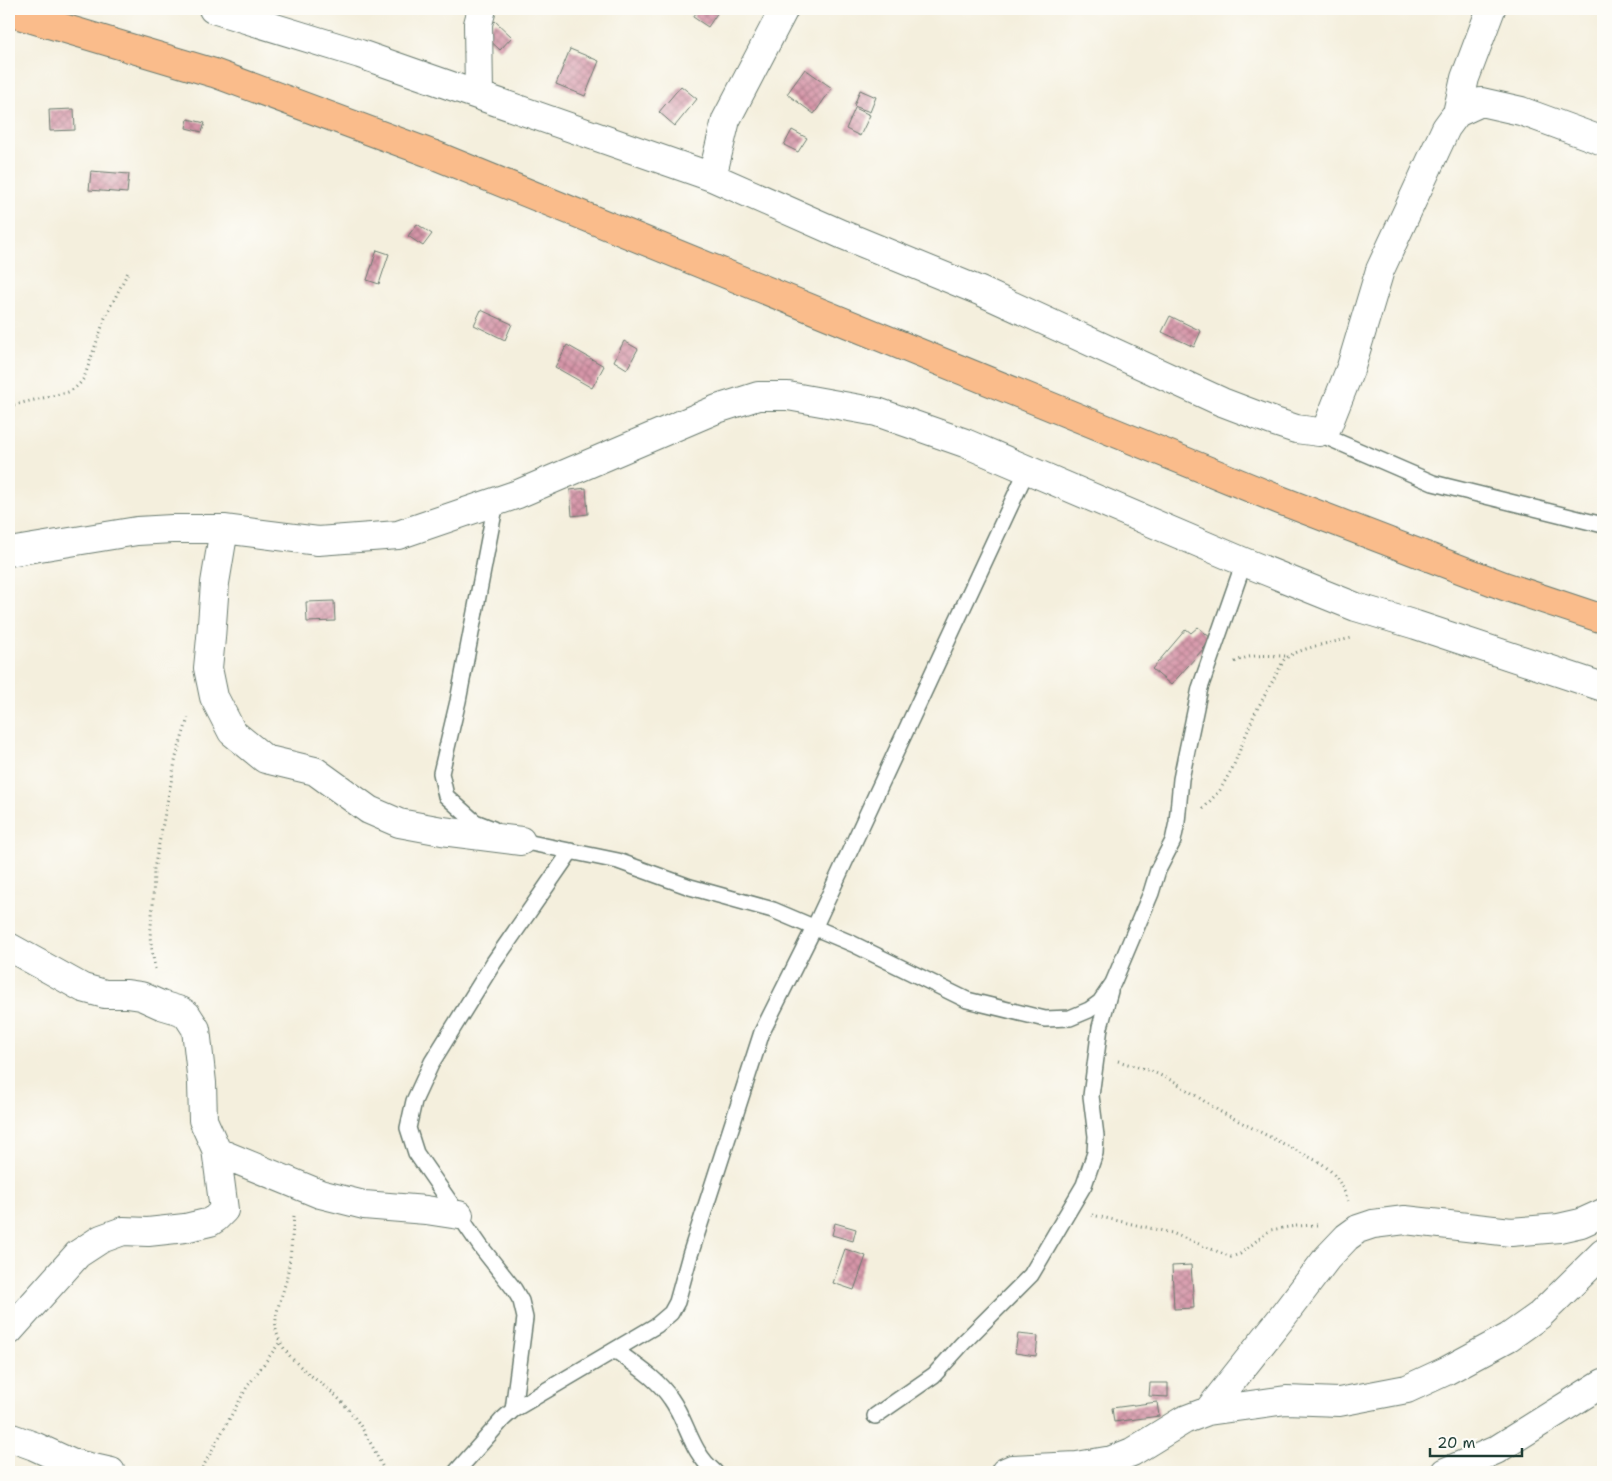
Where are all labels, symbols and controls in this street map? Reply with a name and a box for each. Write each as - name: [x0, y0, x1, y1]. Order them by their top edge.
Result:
- scale bar: [1430, 1426, 1522, 1458]
- text: 20 m: [1437, 1433, 1476, 1453]

